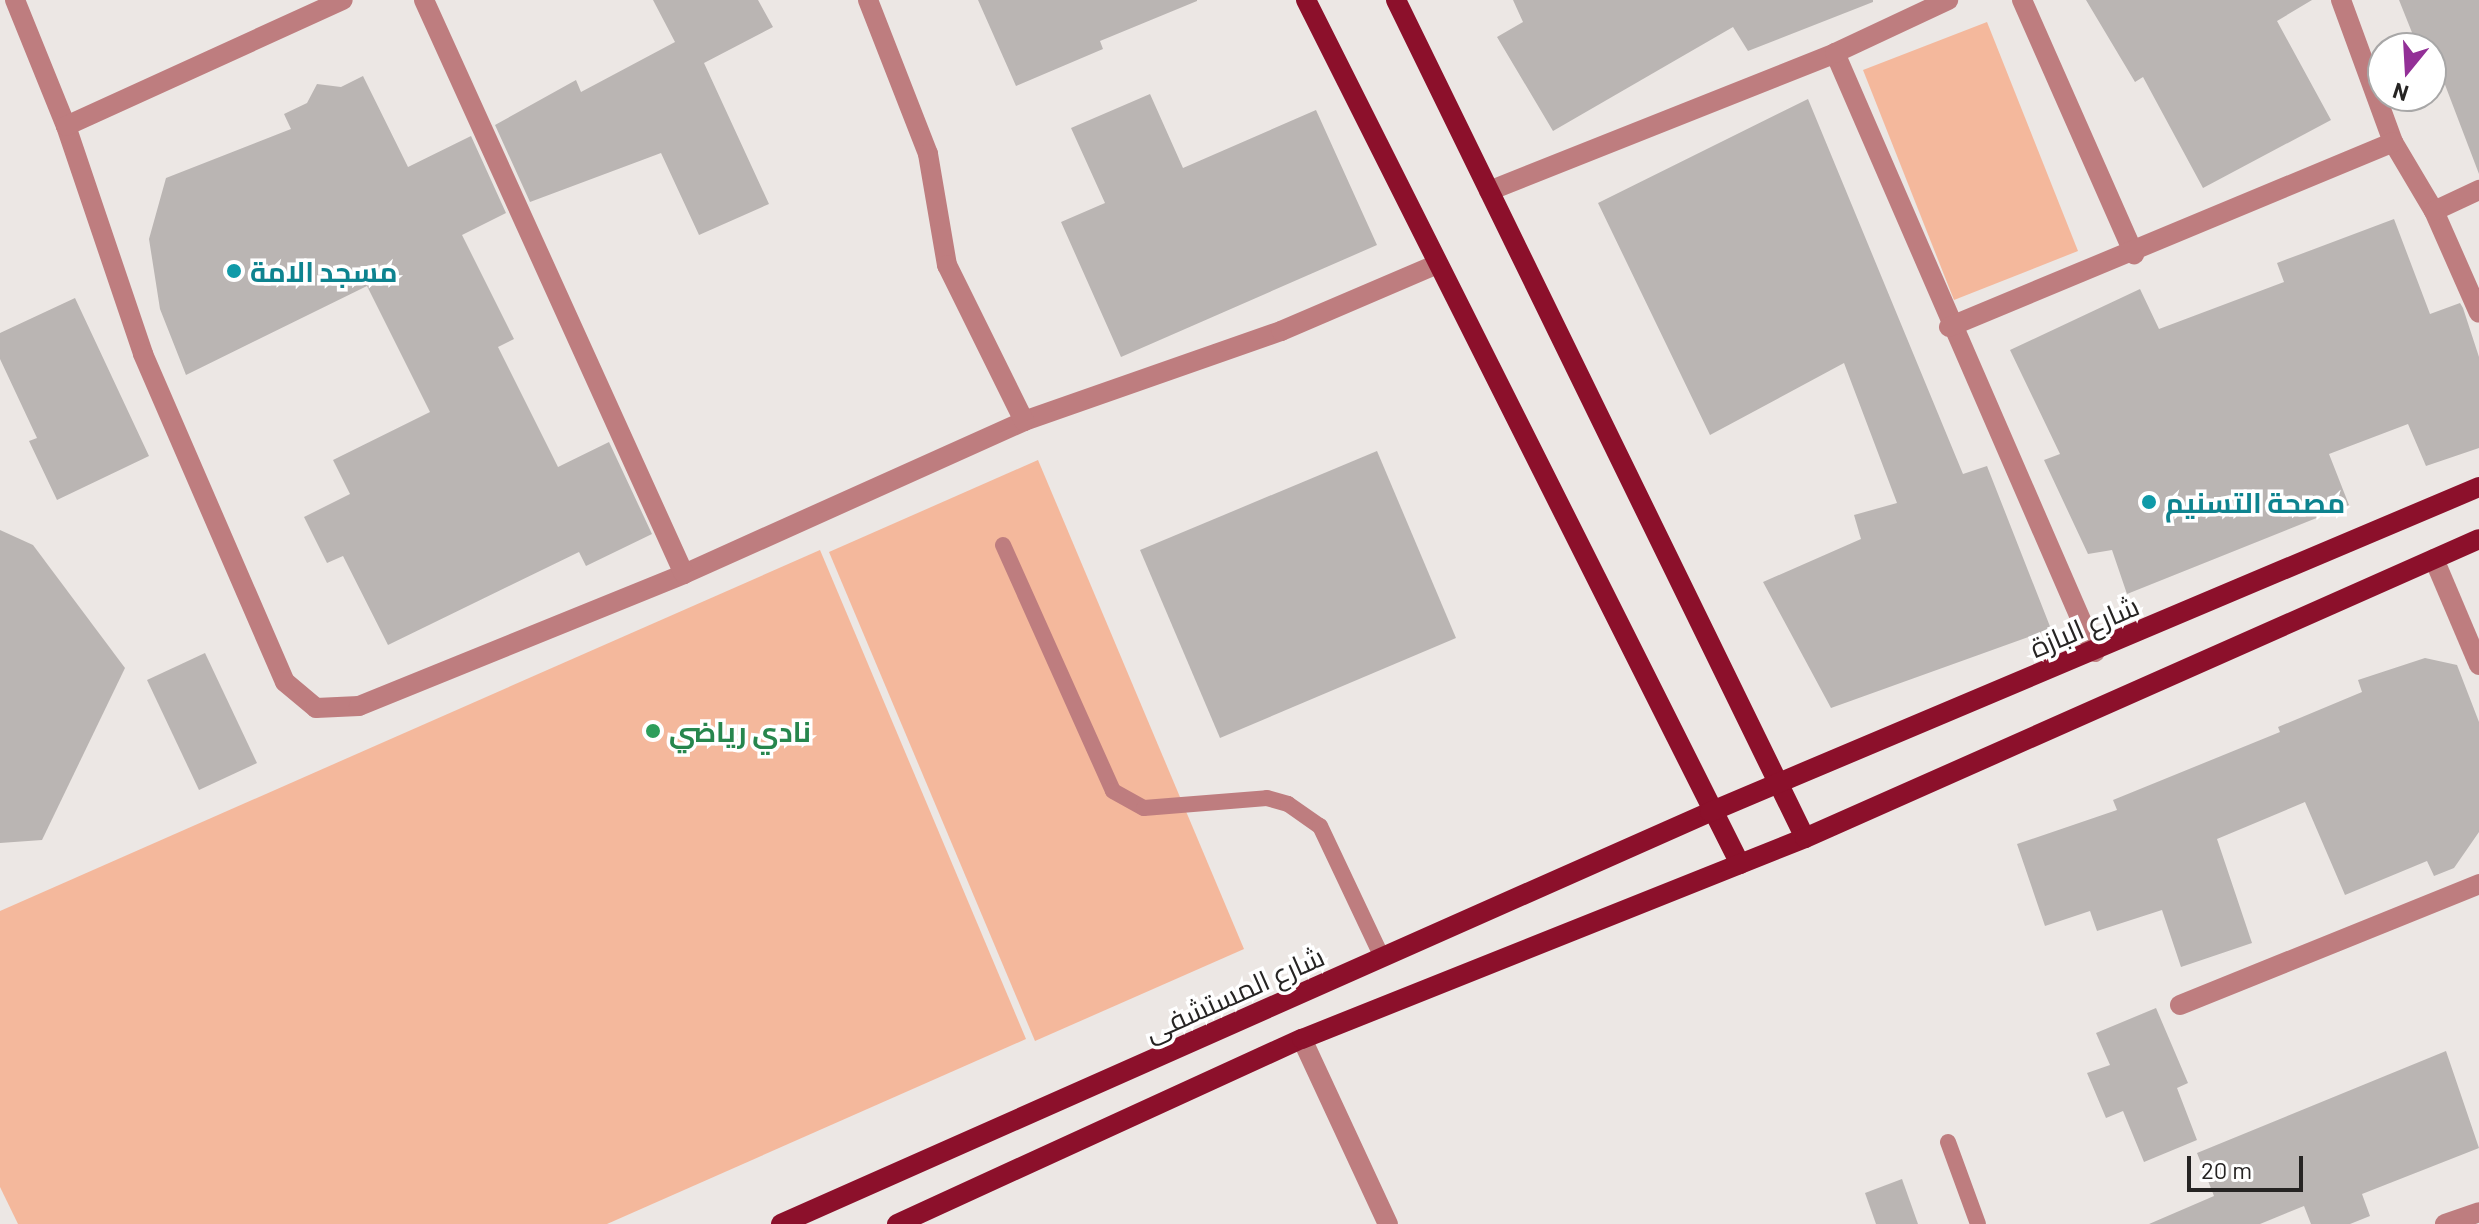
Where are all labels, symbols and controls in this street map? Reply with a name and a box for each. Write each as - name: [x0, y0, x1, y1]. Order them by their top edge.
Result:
- north arrow: [2367, 32, 2447, 112]
- text: N: [2389, 78, 2411, 108]
- place label: مسجد الامة: [250, 254, 397, 288]
- marker: مسجد الامة: [225, 262, 243, 280]
- place label: مصحة التسنيم: [2165, 485, 2345, 519]
- marker: مصحة التسنيم: [2140, 493, 2158, 511]
- street label: شارع البازة: [2024, 588, 2144, 664]
- place label: نادي رياضي: [669, 714, 811, 748]
- marker: نادي رياضي: [644, 722, 662, 740]
- street label: شارع المستشفى: [1139, 938, 1329, 1048]
- scale bar: [2191, 1140, 2307, 1190]
- text: 20 m: [2201, 1155, 2252, 1184]

